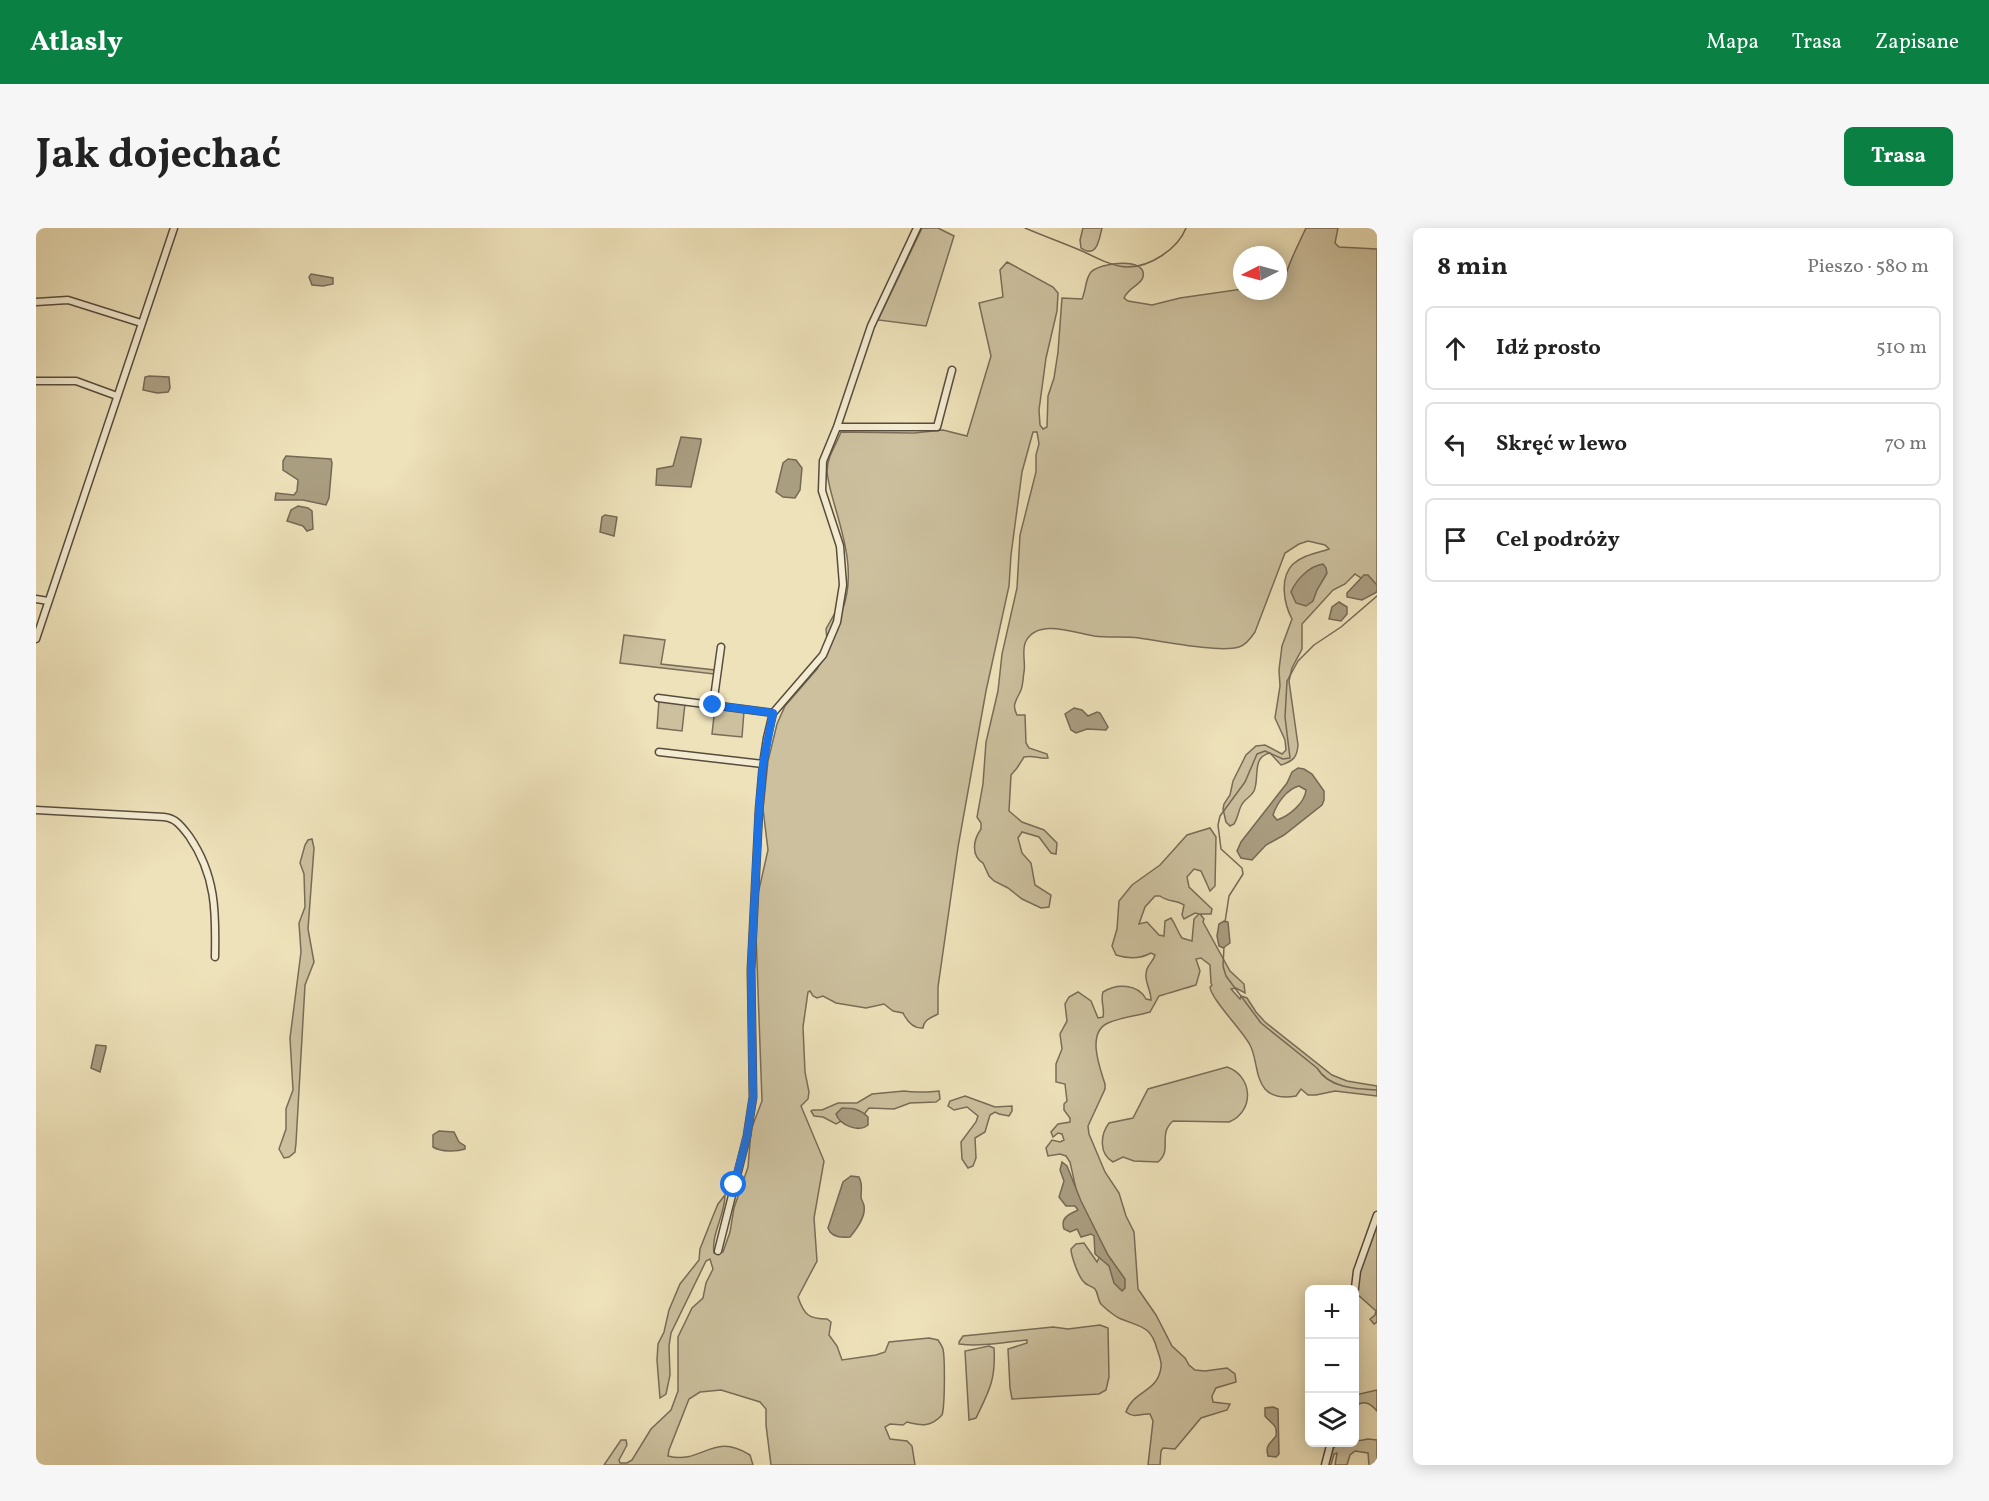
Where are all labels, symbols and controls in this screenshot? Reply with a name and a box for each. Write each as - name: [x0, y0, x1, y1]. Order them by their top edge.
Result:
- text: Atlasly: [30, 23, 123, 62]
- text: Mapa: [1706, 28, 1759, 57]
- text: Trasa: [1792, 28, 1842, 57]
- text: Zapisane: [1875, 28, 1959, 57]
- text: Jak dojechać: [36, 127, 281, 186]
- button: Trasa: [1844, 127, 1953, 186]
- north arrow: [1233, 246, 1287, 300]
- text: 8 min: [1437, 249, 1508, 285]
- text: Pieszo · 580 m: [1807, 253, 1929, 281]
- icon: ahead: [1439, 332, 1472, 365]
- text: Idź prosto: [1496, 333, 1601, 364]
- text: 510 m: [1876, 334, 1927, 362]
- icon: left: [1439, 428, 1472, 461]
- text: Skręć w lewo: [1496, 429, 1627, 460]
- text: 70 m: [1884, 430, 1927, 458]
- icon: arrive: [1439, 524, 1472, 557]
- text: Cel podróży: [1496, 525, 1620, 556]
- route end: [699, 691, 725, 717]
- route start: [720, 1171, 746, 1197]
- map controls: [1305, 1285, 1359, 1447]
- button: +: [1305, 1285, 1359, 1339]
- button: −: [1305, 1339, 1359, 1393]
- button: layers: [1305, 1393, 1359, 1447]

